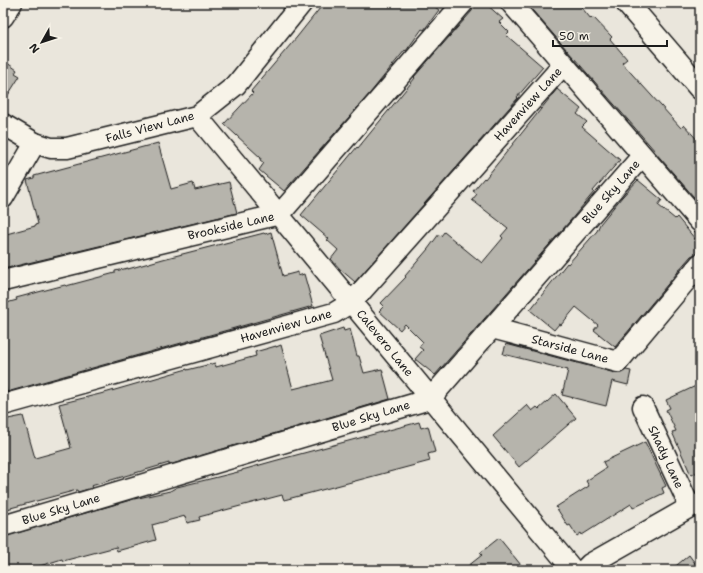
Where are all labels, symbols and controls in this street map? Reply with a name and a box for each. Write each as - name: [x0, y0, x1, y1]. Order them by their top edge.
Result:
- north arrow: [22, 22, 62, 62]
- scale bar: [553, 22, 667, 48]
- text: 50 m: [559, 28, 589, 44]
- text: N: [26, 40, 43, 56]
- street label: Havenview Lane: [490, 63, 566, 144]
- street label: Falls View Lane: [104, 107, 196, 147]
- street label: Blue Sky Lane: [578, 156, 644, 228]
- street label: Brookside Lane: [186, 208, 276, 244]
- street label: Havenview Lane: [238, 305, 334, 347]
- street label: Calevero Lane: [353, 306, 417, 380]
- street label: Starside Lane: [530, 331, 611, 367]
- street label: Blue Sky Lane: [330, 396, 412, 435]
- street label: Shady Lane: [644, 423, 688, 491]
- street label: Blue Sky Lane: [20, 489, 102, 528]

